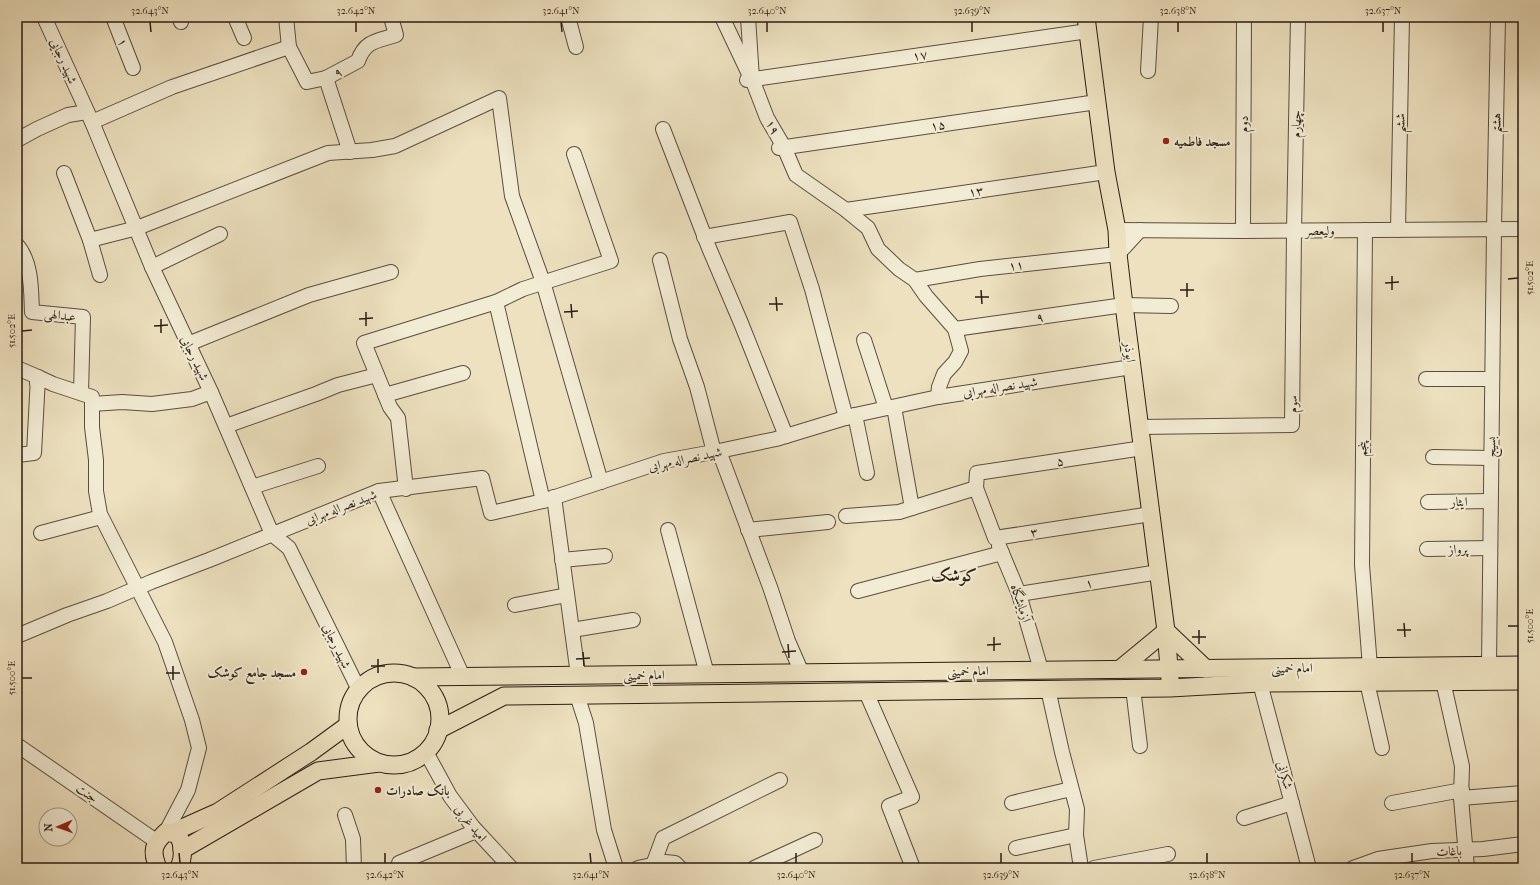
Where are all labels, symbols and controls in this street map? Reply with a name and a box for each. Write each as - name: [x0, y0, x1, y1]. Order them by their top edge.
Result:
- text: 32.643°N: [131, 5, 169, 17]
- text: 32.642°N: [337, 5, 376, 17]
- text: 32.641°N: [542, 5, 580, 17]
- text: 32.640°N: [747, 5, 787, 17]
- text: 32.639°N: [953, 5, 991, 17]
- text: 32.638°N: [1160, 5, 1197, 17]
- text: 32.637°N: [1365, 5, 1402, 17]
- street label: شهید رجایی: [46, 36, 81, 86]
- street label: ۱: [115, 36, 131, 48]
- street label: ۱۷: [911, 47, 929, 63]
- street label: ۹: [331, 64, 345, 80]
- street label: چهارم: [1288, 110, 1308, 138]
- street label: هشتم: [1488, 112, 1510, 134]
- street label: ششم: [1392, 113, 1414, 133]
- street label: دوم: [1236, 116, 1255, 132]
- street label: ۱۹: [763, 117, 783, 137]
- street label: ۱۵: [929, 117, 947, 133]
- place label: مسجد فاطمیه: [1174, 134, 1231, 149]
- marker: مسجد فاطمیه: [1161, 136, 1171, 146]
- street label: ۱۳: [967, 183, 985, 199]
- street label: ولیعصر: [1303, 223, 1335, 239]
- street label: ۱۱: [1008, 257, 1024, 273]
- text: 51.502°E: [1524, 261, 1536, 295]
- street label: عبدالهی: [43, 306, 77, 326]
- street label: ۹: [1035, 309, 1045, 325]
- text: 51.502°E: [6, 314, 18, 348]
- street label: شهید رجایی: [177, 333, 212, 383]
- street label: ابوذر: [1120, 339, 1139, 364]
- street label: شهید نصراله مهرابی: [962, 374, 1039, 402]
- street label: سوم: [1285, 395, 1304, 413]
- street label: بسیج: [1483, 436, 1503, 458]
- street label: پنجم: [1354, 440, 1375, 457]
- street label: شهید نصراله مهرابی: [647, 444, 724, 476]
- street label: ۵: [1055, 453, 1065, 469]
- street label: شهید نصراله مهرابی: [303, 487, 380, 529]
- street label: ایثار: [1448, 494, 1468, 510]
- street label: ۳: [1029, 524, 1039, 540]
- street label: پرواز: [1446, 541, 1470, 559]
- district label: کوشک: [931, 565, 977, 586]
- street label: ۱: [1084, 575, 1094, 591]
- street label: آزمایشگاه: [1007, 582, 1036, 625]
- text: 51.500°E: [1524, 609, 1536, 643]
- street label: شهید رجایی: [319, 621, 354, 671]
- street label: امام خمینی: [1271, 660, 1313, 680]
- text: 51.500°E: [6, 661, 18, 695]
- street label: امام خمینی: [947, 663, 989, 683]
- place label: مسجد جامع کوشک: [207, 665, 296, 685]
- marker: مسجد جامع کوشک: [299, 667, 309, 677]
- street label: امام خمینی: [623, 667, 665, 687]
- street label: شکرانی: [1273, 759, 1296, 791]
- street label: جنت: [73, 780, 101, 806]
- place label: بانک صادرات: [386, 783, 450, 799]
- marker: بانک صادرات: [373, 785, 383, 795]
- street label: امید غربی: [450, 802, 490, 846]
- north arrow: [38, 807, 78, 847]
- text: N: [42, 822, 55, 832]
- street label: باغات: [1436, 843, 1462, 860]
- text: 32.643°N: [161, 869, 199, 881]
- text: 32.642°N: [366, 869, 405, 881]
- text: 32.641°N: [572, 869, 610, 881]
- text: 32.640°N: [776, 869, 816, 881]
- text: 32.639°N: [982, 869, 1020, 881]
- text: 32.638°N: [1189, 869, 1226, 881]
- text: 32.637°N: [1394, 869, 1431, 881]

